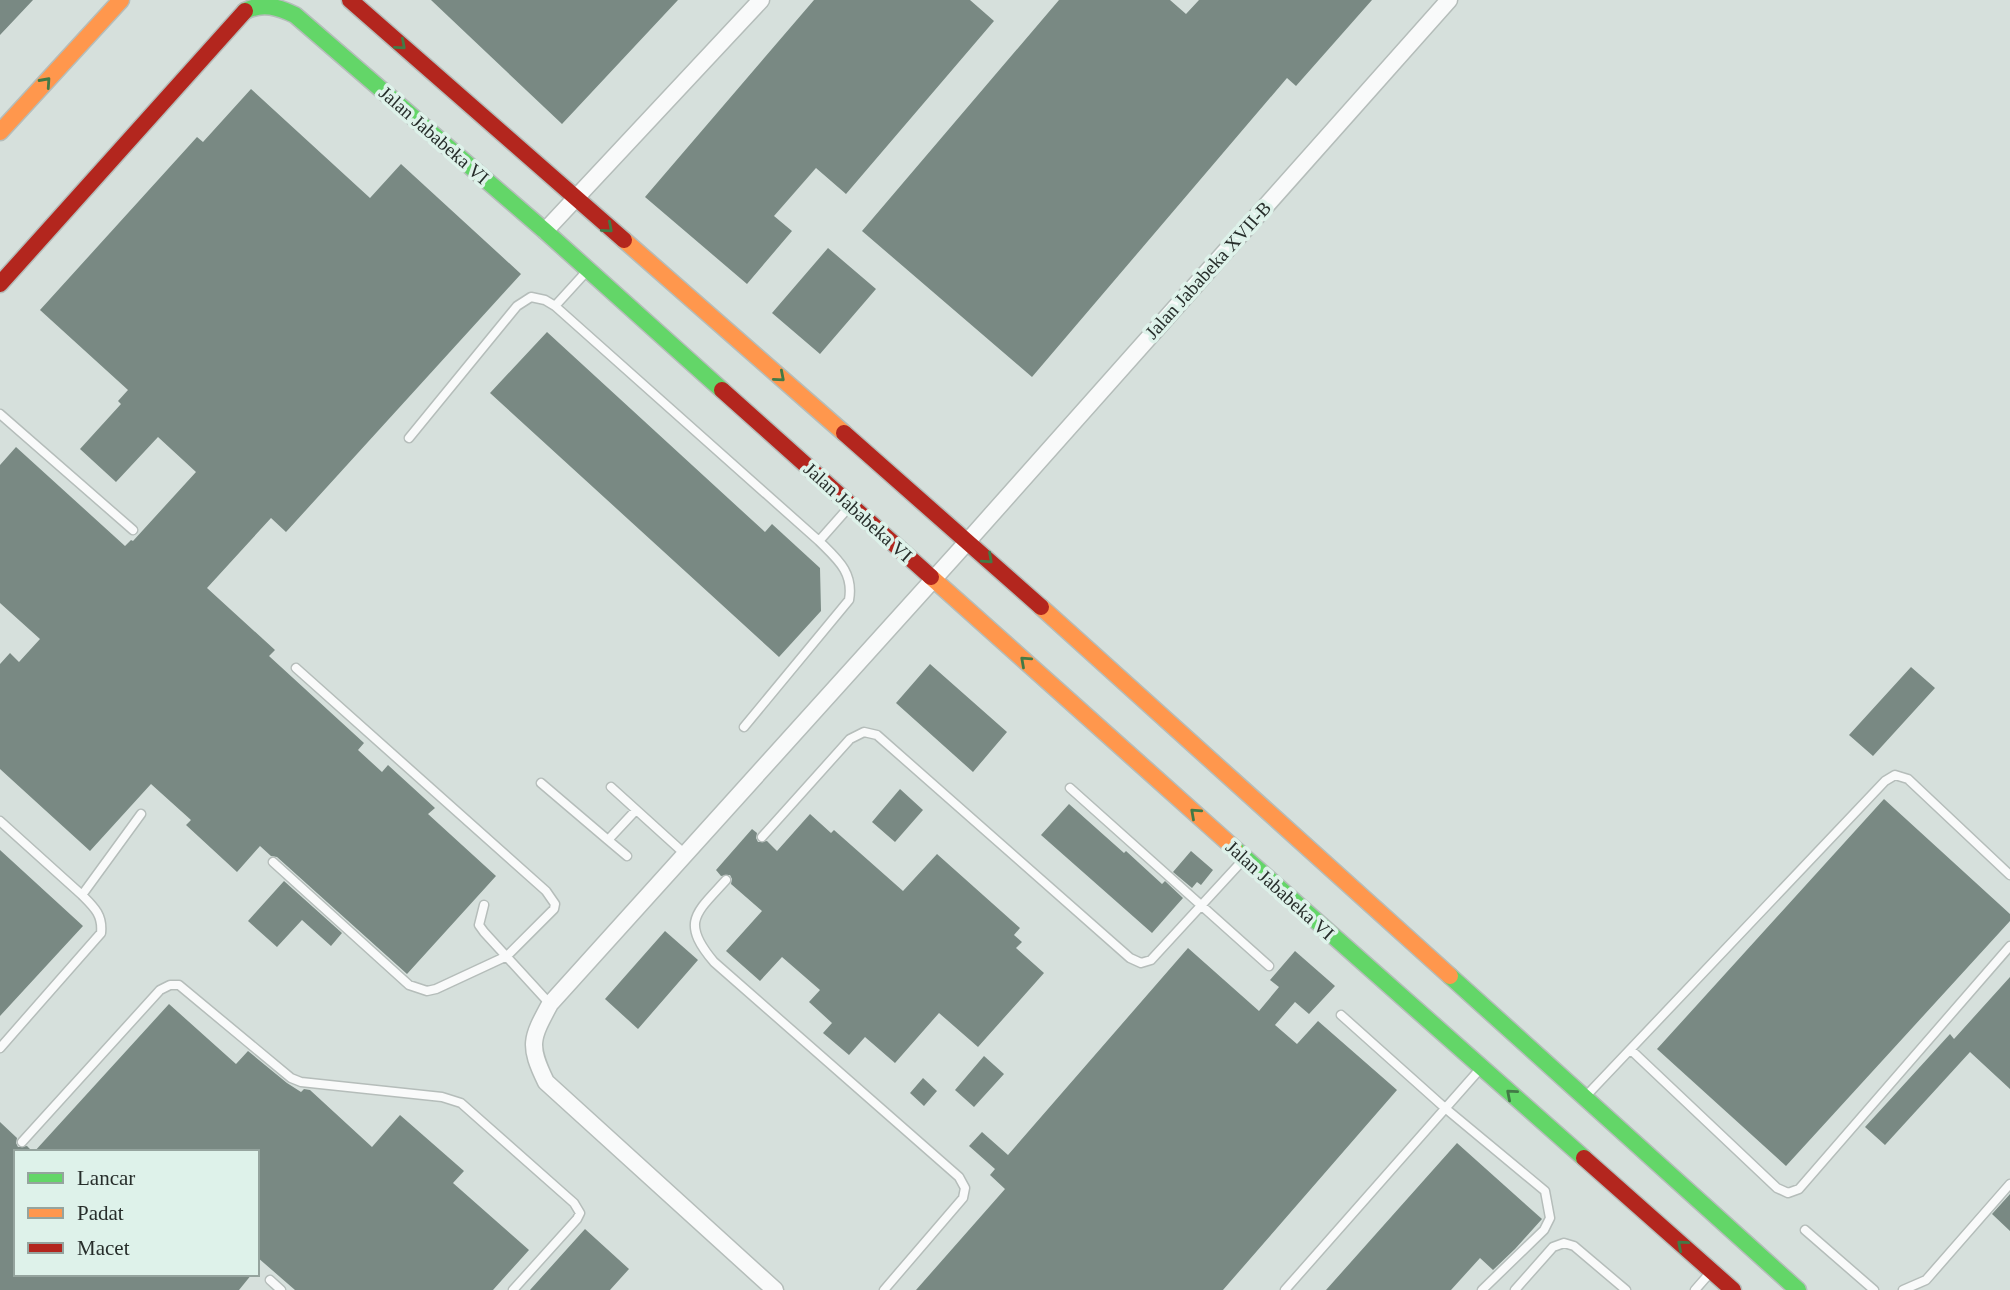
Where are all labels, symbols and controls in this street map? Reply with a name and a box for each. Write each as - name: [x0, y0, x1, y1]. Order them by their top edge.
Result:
- one-way arrow: [393, 37, 406, 49]
- one-way arrow: [38, 77, 50, 90]
- street label: Jalan Jababeka VI: [375, 82, 493, 188]
- street label: Jalan Jababeka XVII-B: [1141, 197, 1275, 343]
- one-way arrow: [600, 220, 613, 232]
- one-way arrow: [772, 369, 785, 381]
- street label: Jalan Jababeka VI: [800, 458, 916, 566]
- one-way arrow: [980, 551, 993, 563]
- one-way arrow: [1020, 657, 1033, 670]
- one-way arrow: [1190, 809, 1203, 821]
- street label: Jalan Jababeka VI: [1222, 836, 1338, 944]
- one-way arrow: [1506, 1090, 1519, 1102]
- legend: [14, 1150, 259, 1276]
- text: Lancar: [77, 1166, 135, 1190]
- text: Padat: [77, 1201, 124, 1225]
- text: Macet: [77, 1236, 130, 1260]
- one-way arrow: [1677, 1241, 1690, 1253]

